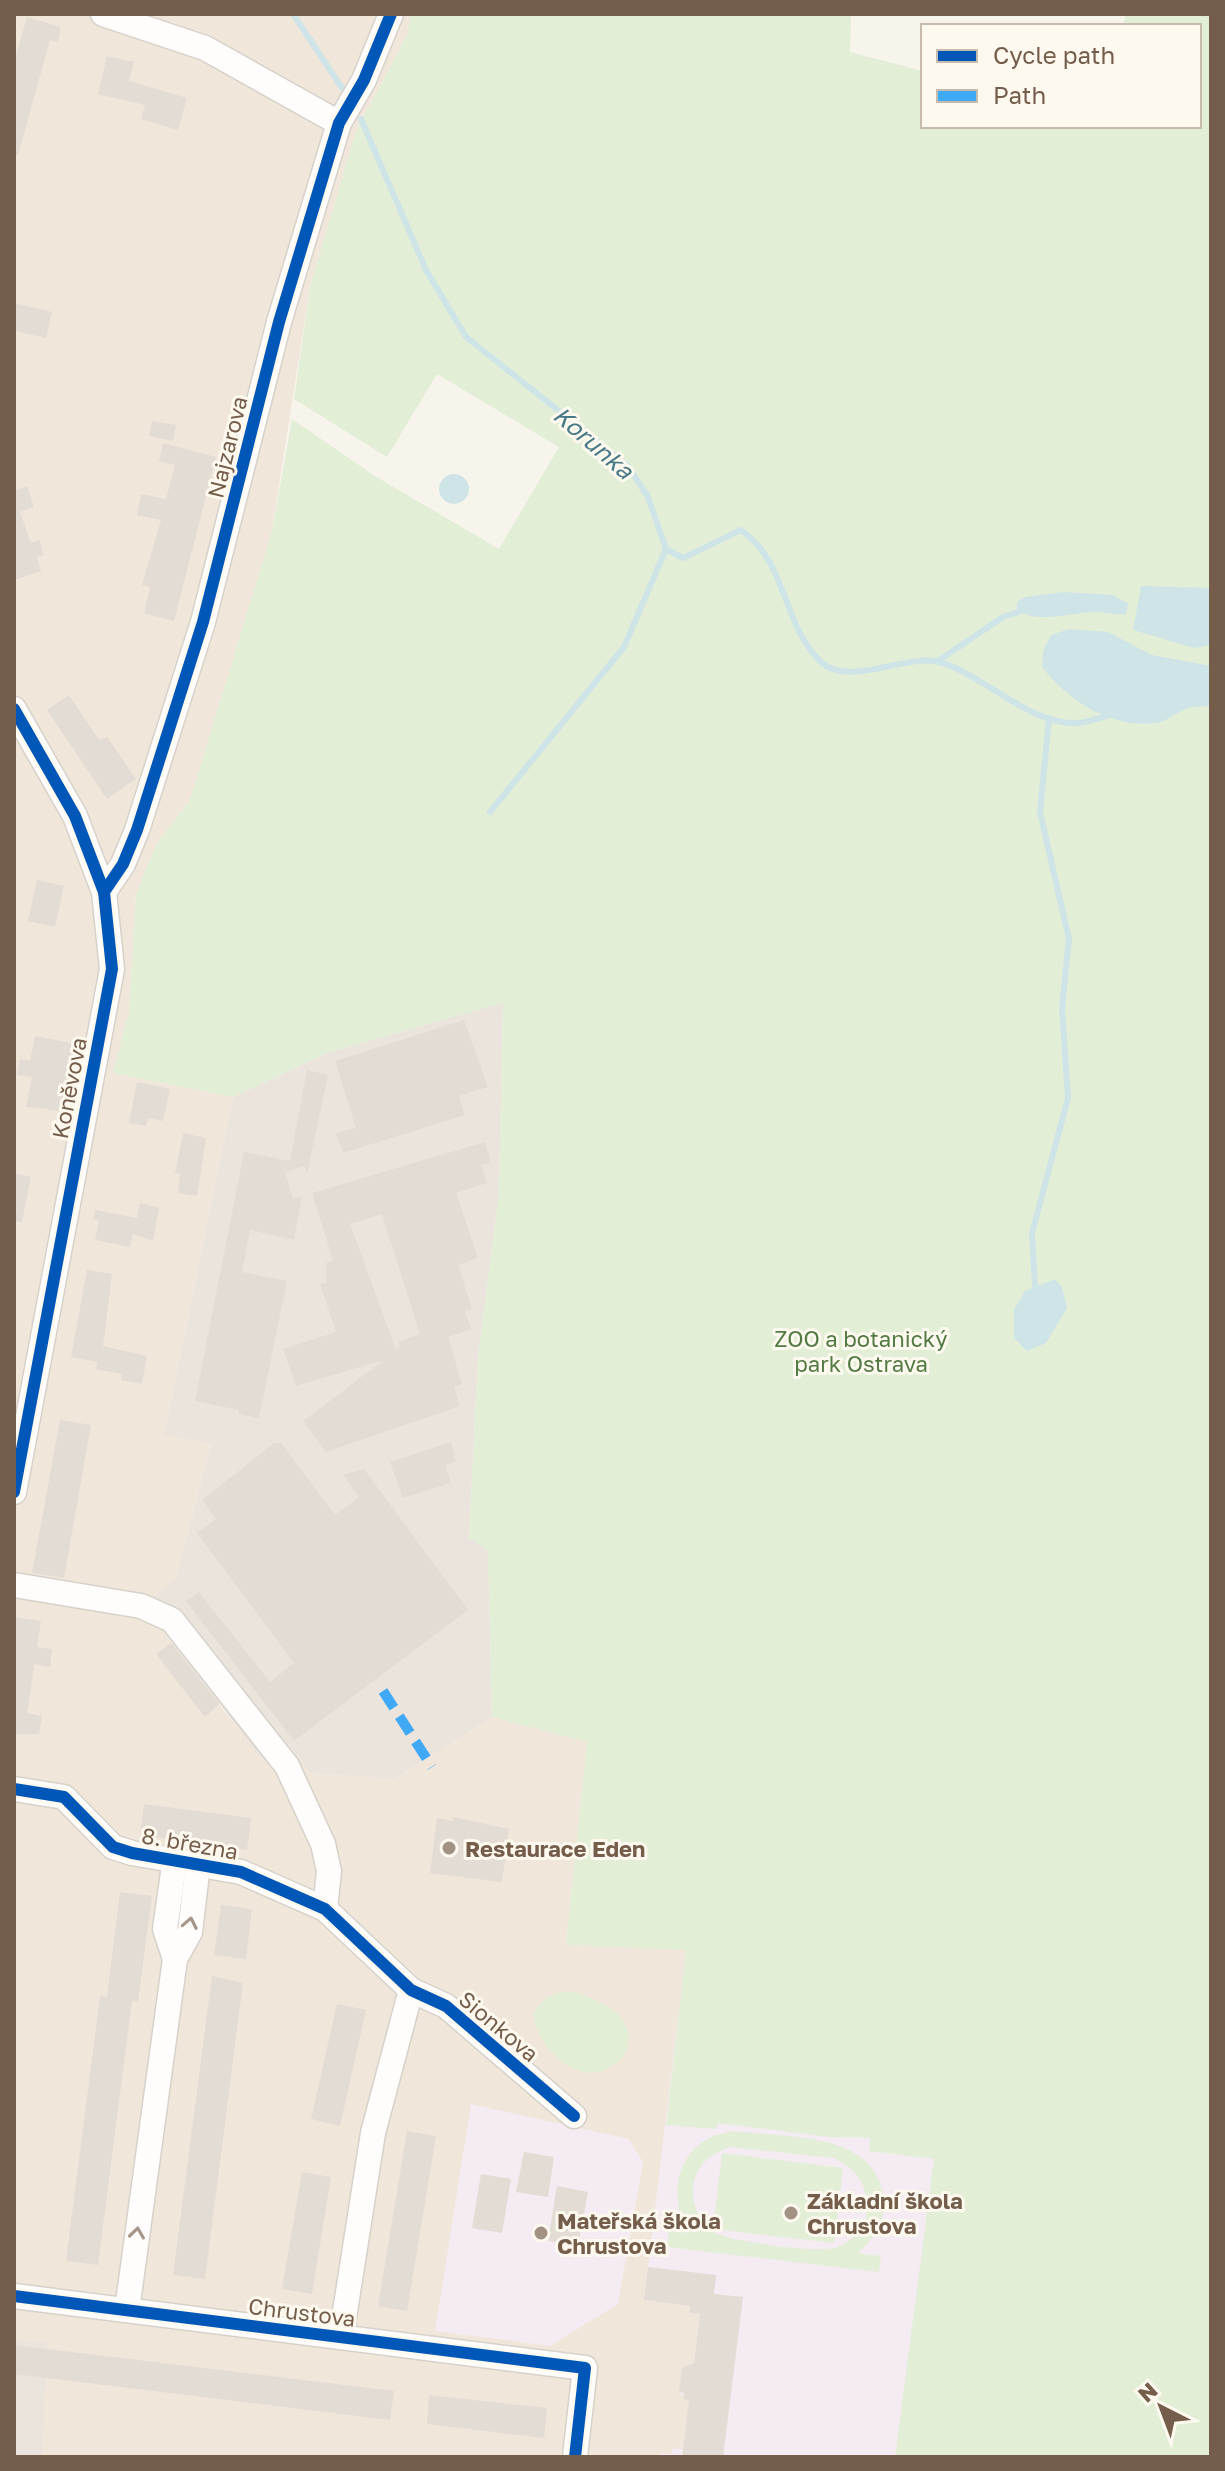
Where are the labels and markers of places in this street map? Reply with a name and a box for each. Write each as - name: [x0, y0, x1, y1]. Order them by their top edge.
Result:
- place label: Restaurace Eden: [465, 1835, 645, 1862]
- marker: Restaurace Eden: [440, 1839, 458, 1857]
- place label: Základní škola Chrustova: [807, 2187, 963, 2239]
- marker: Základní škola Chrustova: [782, 2204, 800, 2222]
- place label: Mateřská škola Chrustova: [557, 2207, 721, 2259]
- marker: Mateřská škola Chrustova: [532, 2224, 550, 2242]

